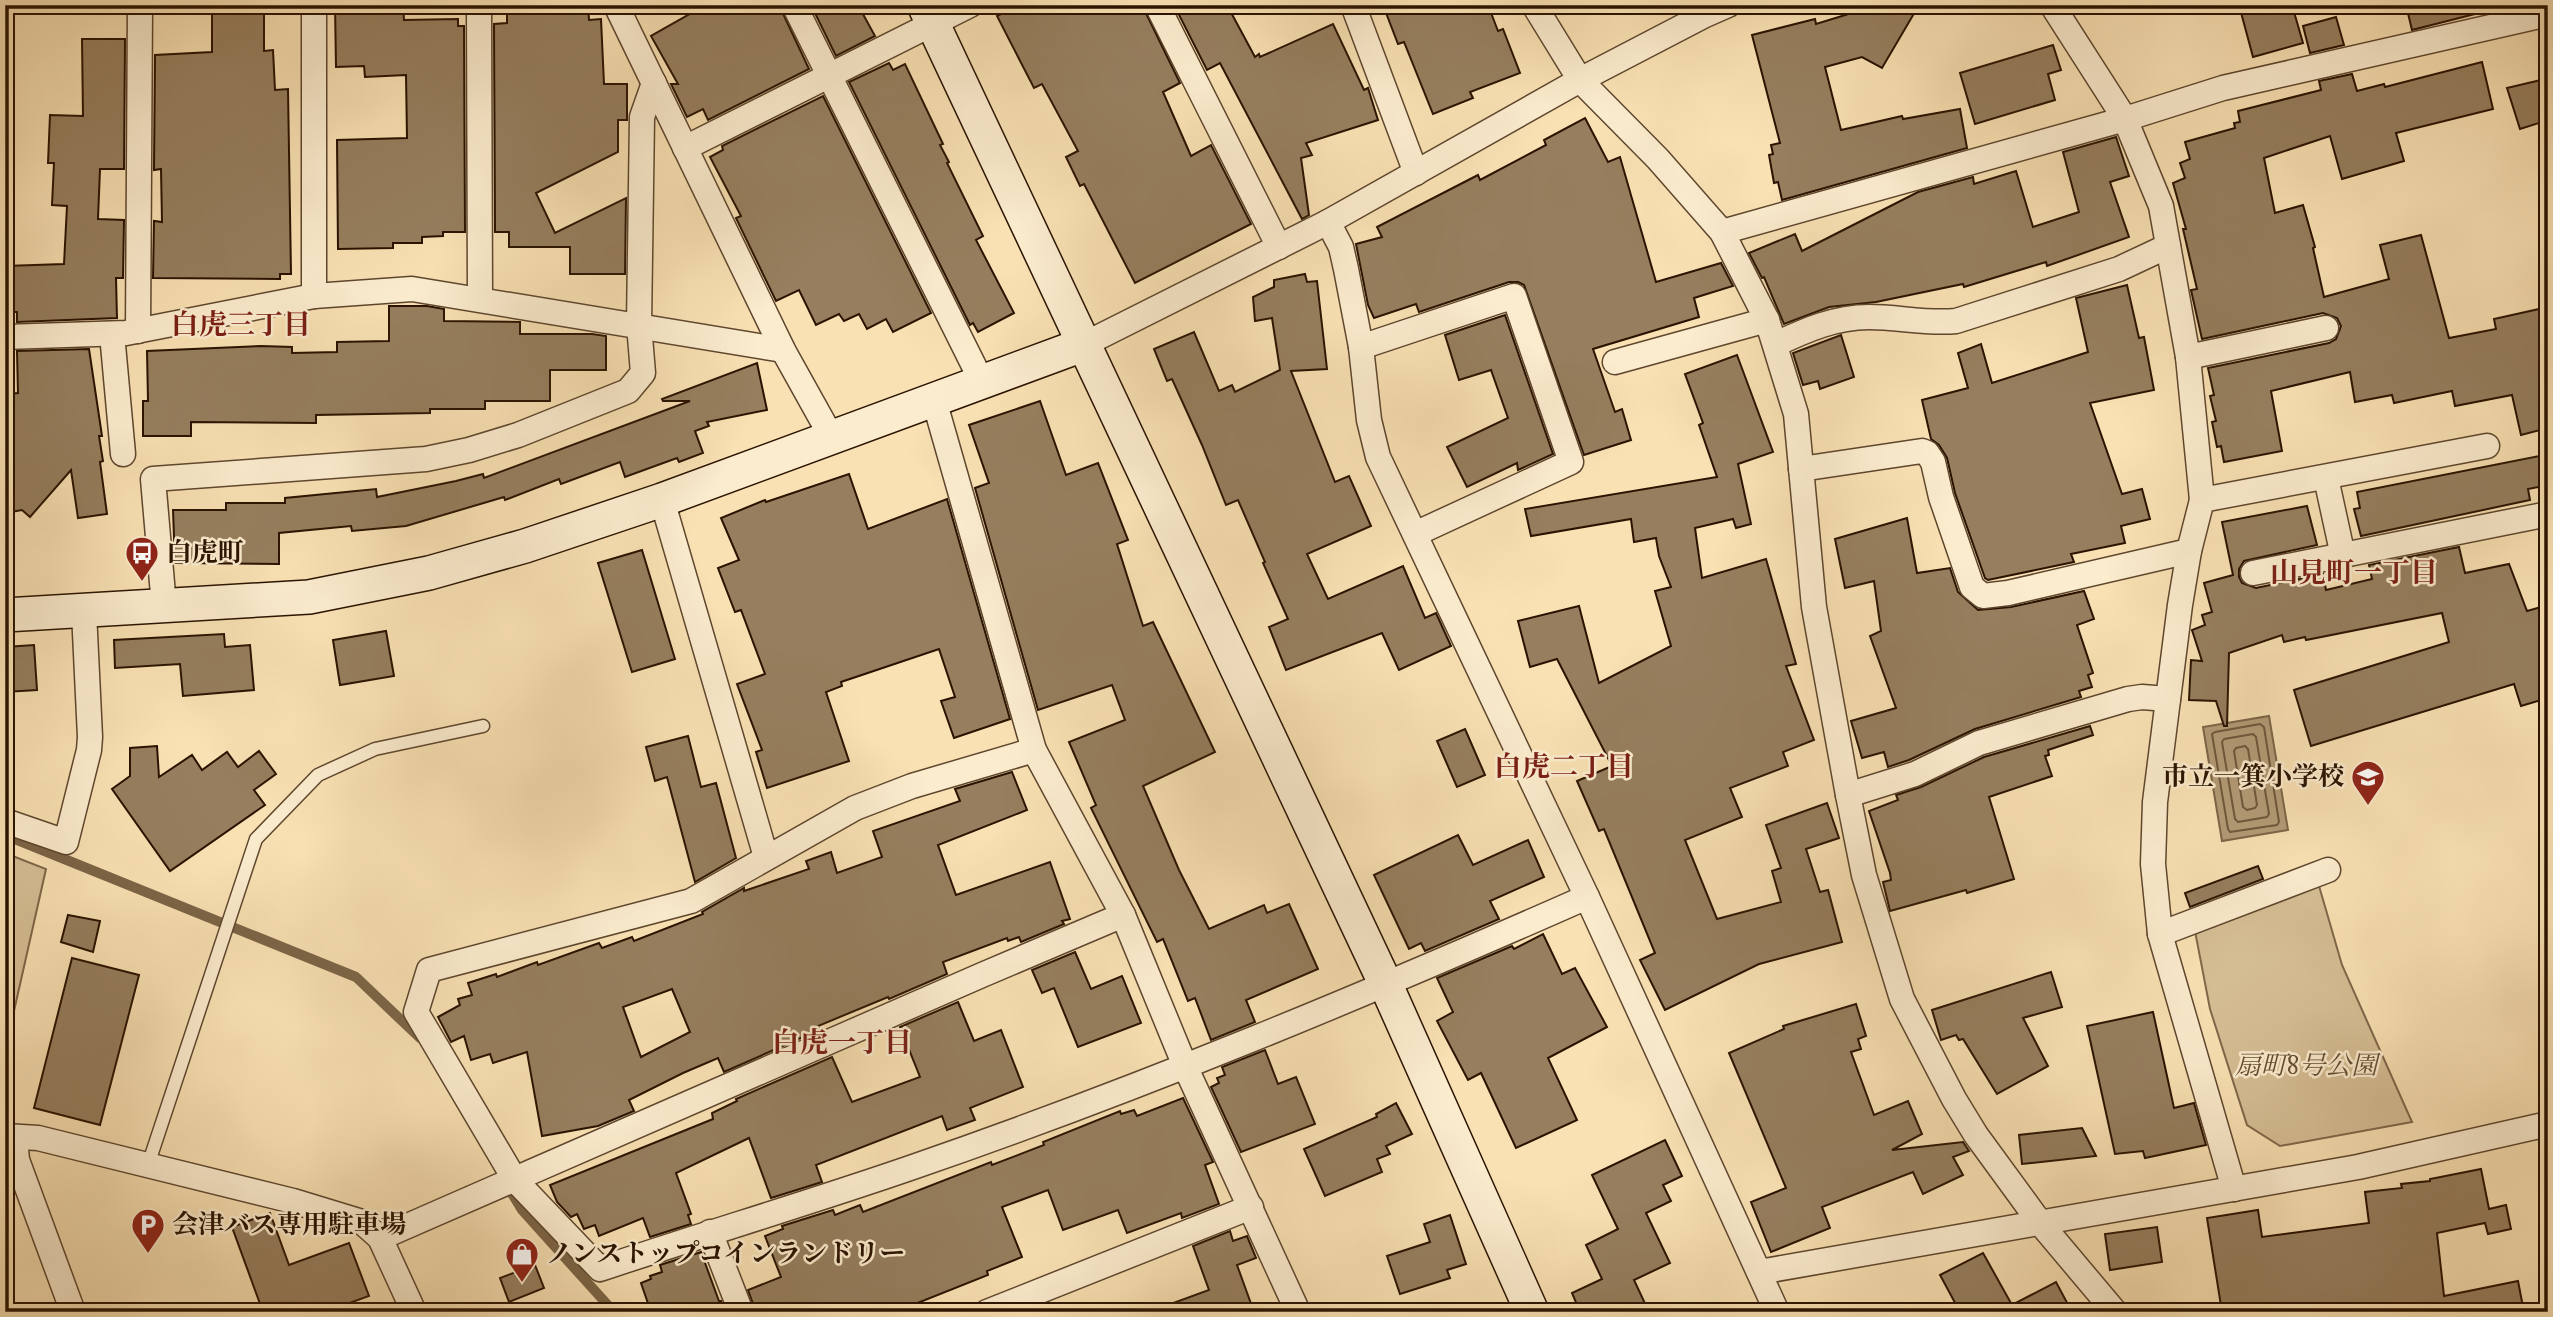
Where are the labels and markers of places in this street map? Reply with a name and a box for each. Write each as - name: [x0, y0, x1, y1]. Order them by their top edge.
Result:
- bus stop icon: 白虎町: [123, 534, 161, 583]
- place label: 白虎町: [166, 537, 244, 569]
- school or university icon: 市立一箕小学校: [2349, 758, 2387, 807]
- place label: 市立一箕小学校: [2162, 761, 2344, 793]
- parking icon: 会津バス専用駐車場: [129, 1206, 167, 1255]
- place label: 会津バス専用駐車場: [172, 1209, 406, 1241]
- shop icon: ノンストップコインランドリー: [503, 1235, 541, 1284]
- place label: ノンストップコインランドリー: [546, 1238, 905, 1270]

